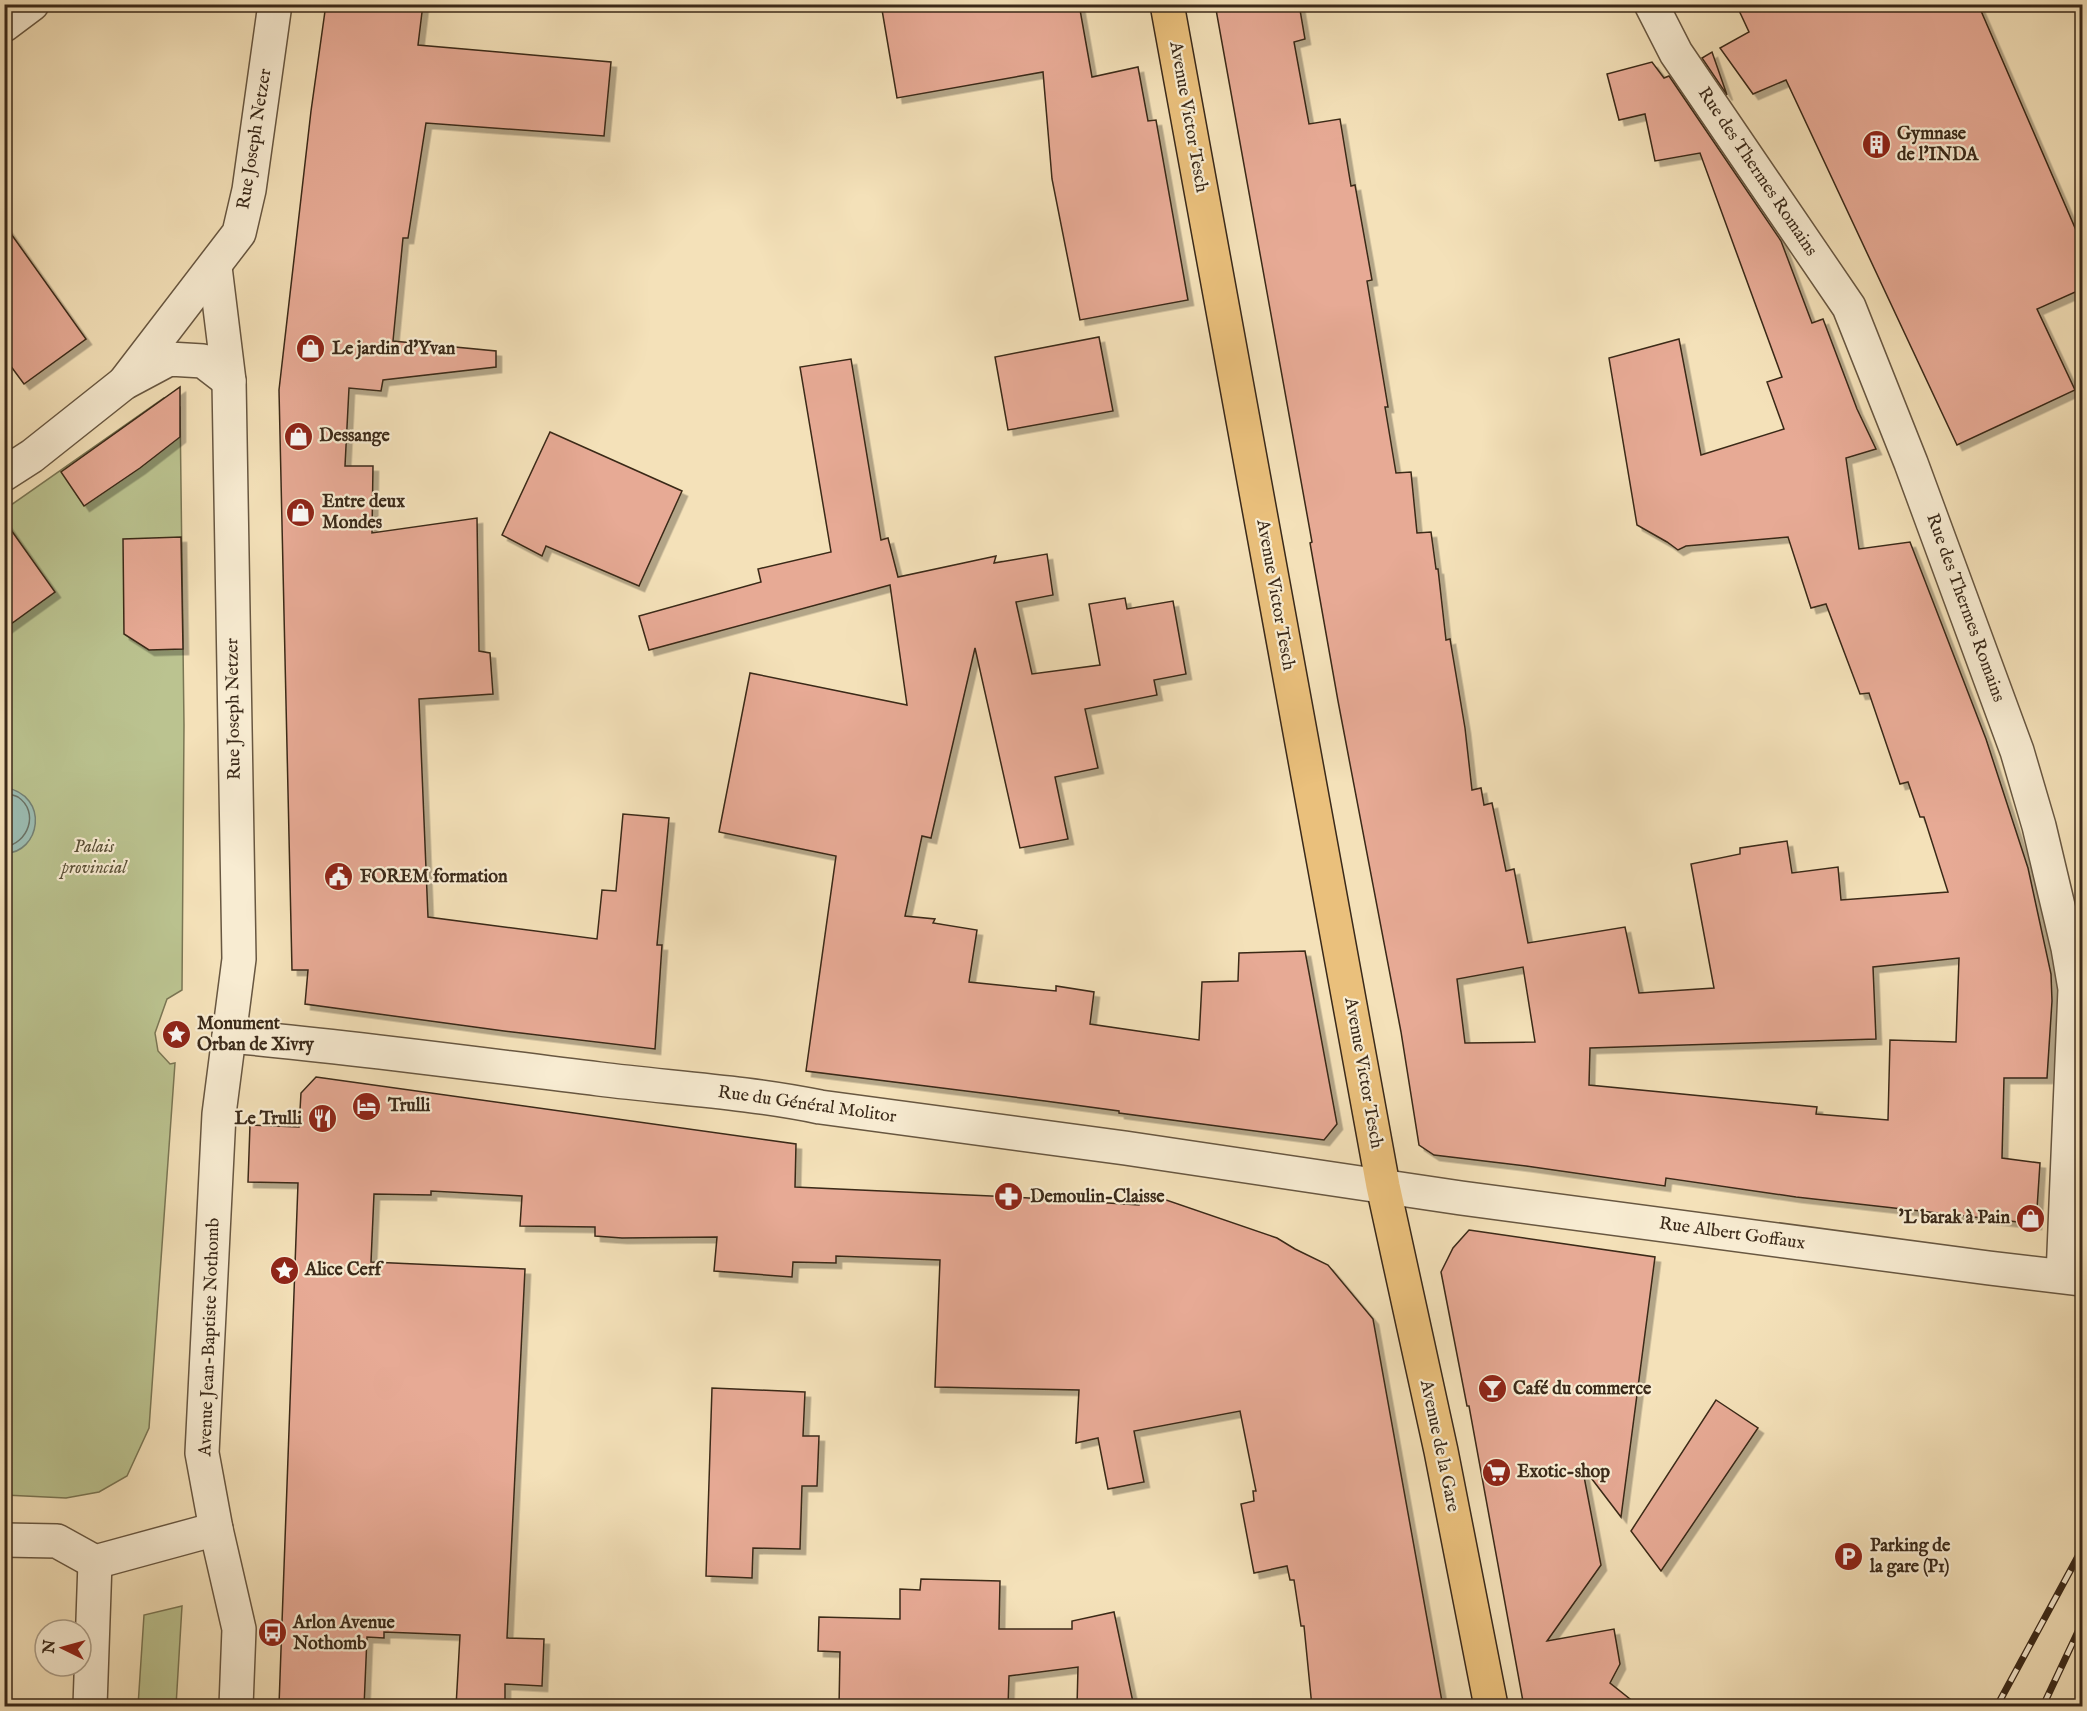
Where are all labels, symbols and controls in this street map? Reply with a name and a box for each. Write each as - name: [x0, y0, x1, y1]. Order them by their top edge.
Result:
- street label: Avenue Victor Tesch: [1163, 39, 1213, 195]
- street label: Rue Joseph Netzer: [233, 67, 278, 211]
- street label: Rue des Thermes Romains: [1692, 83, 1822, 261]
- place label: Gymnase de l'INDA: [1897, 123, 1979, 167]
- building icon: Gymnase de l'INDA: [1860, 128, 1892, 160]
- shop icon: Le jardin d'Yvan: [295, 333, 327, 365]
- place label: Le jardin d'Yvan: [332, 338, 456, 361]
- shop icon: Dessange: [282, 420, 314, 452]
- place label: Dessange: [319, 425, 390, 448]
- place label: Entre deux Mondes: [322, 491, 405, 535]
- shop icon: Entre deux Mondes: [285, 496, 317, 528]
- street label: Rue des Thermes Romains: [1920, 511, 2010, 705]
- street label: Avenue Victor Tesch: [1250, 517, 1300, 673]
- street label: Rue Joseph Netzer: [221, 637, 247, 780]
- park label: Palais provincial: [59, 836, 128, 880]
- public building icon: FOREM formation: [323, 861, 355, 893]
- place label: FOREM formation: [360, 866, 508, 889]
- street label: Avenue Victor Tesch: [1338, 995, 1388, 1151]
- place label: Monument Orban de Xivry: [197, 1013, 315, 1057]
- place icon: Monument Orban de Xivry: [160, 1018, 192, 1050]
- street label: Rue du Général Molitor: [716, 1081, 898, 1129]
- hotel icon: Trulli: [351, 1090, 383, 1122]
- place label: Trulli: [387, 1095, 431, 1118]
- restaurant icon: Le Trulli: [307, 1103, 339, 1135]
- place label: Le Trulli: [235, 1108, 302, 1131]
- pharmacy icon: Demoulin-Claisse: [993, 1181, 1025, 1213]
- place label: Demoulin-Claisse: [1030, 1186, 1165, 1209]
- shop icon: 'L barak à Pain: [2015, 1202, 2047, 1234]
- place label: 'L barak à Pain: [1899, 1207, 2010, 1230]
- street label: Rue Albert Goffaux: [1657, 1212, 1807, 1256]
- street label: Avenue Jean-Baptiste Nothomb: [194, 1217, 226, 1458]
- place icon: Alice Cerf: [268, 1254, 300, 1286]
- place label: Alice Cerf: [304, 1259, 384, 1282]
- bar icon: Café du commerce: [1476, 1373, 1508, 1405]
- street label: Avenue de la Gare: [1414, 1377, 1464, 1514]
- place label: Café du commerce: [1513, 1378, 1652, 1401]
- supermarket icon: Exotic-shop: [1480, 1456, 1512, 1488]
- place label: Exotic-shop: [1517, 1461, 1610, 1484]
- place label: Parking de la gare (P1): [1869, 1535, 1951, 1579]
- parking icon: Parking de la gare (P1): [1833, 1540, 1865, 1572]
- place label: Arlon Avenue Nothomb: [292, 1612, 395, 1656]
- bus stop icon: Arlon Avenue Nothomb: [256, 1617, 288, 1649]
- north arrow: [33, 1618, 93, 1678]
- text: N: [39, 1639, 61, 1656]

